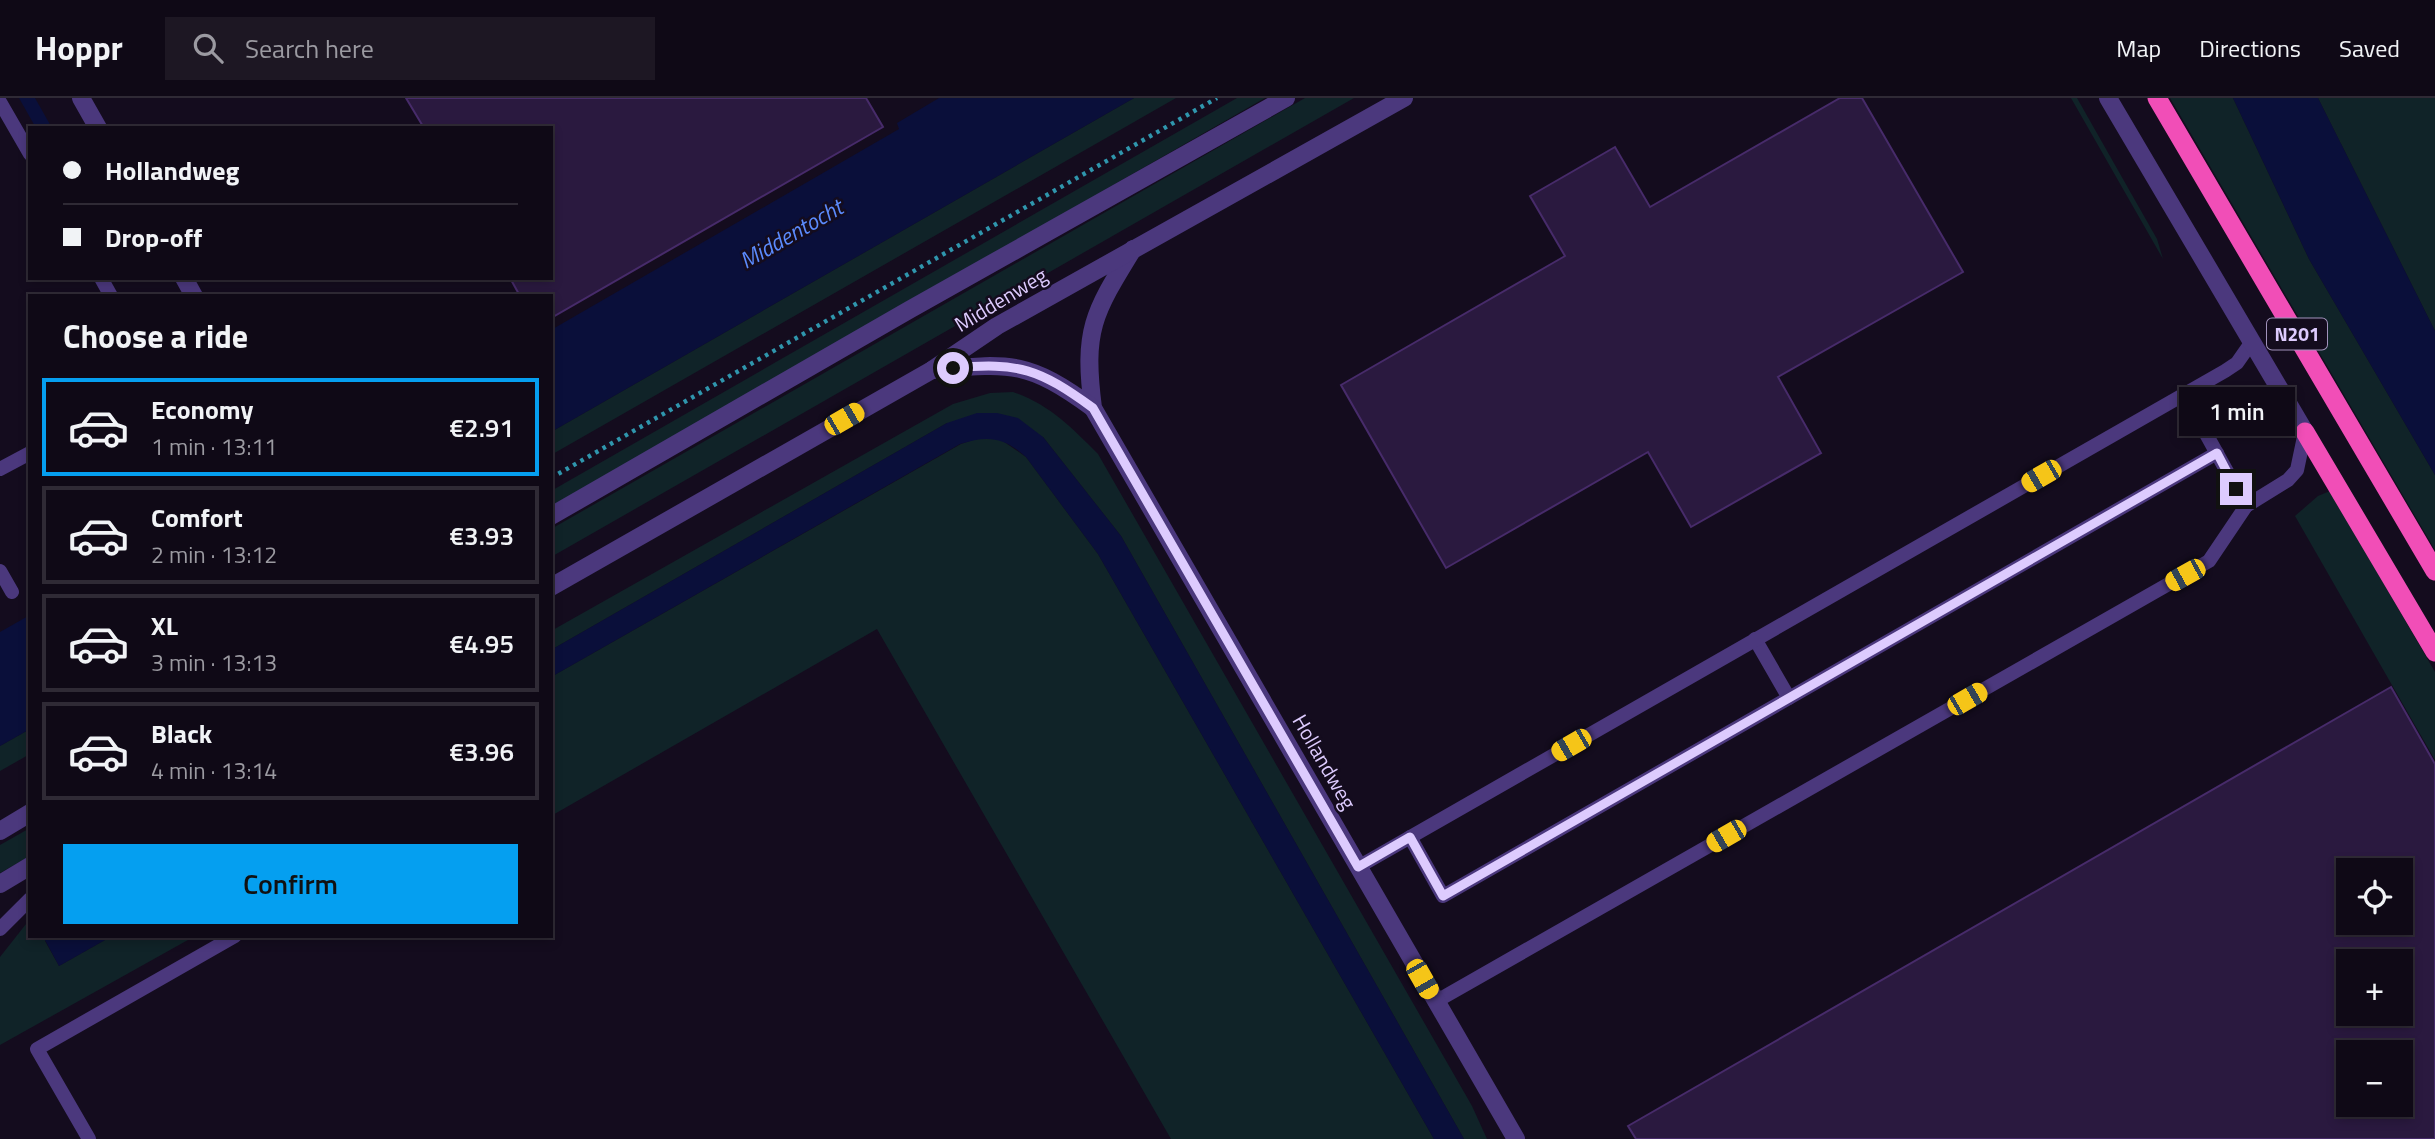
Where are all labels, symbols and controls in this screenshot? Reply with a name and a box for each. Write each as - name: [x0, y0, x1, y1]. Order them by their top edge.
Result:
- search box: [165, 17, 655, 80]
- text: Hoppr: [35, 23, 123, 73]
- icon: search: [189, 29, 227, 67]
- text: Search here: [245, 29, 374, 68]
- text: Map: [2116, 30, 2161, 66]
- text: Directions: [2199, 30, 2301, 66]
- text: Saved: [2339, 30, 2400, 66]
- text: Hollandweg: [105, 151, 239, 190]
- water label: Middentocht: [732, 188, 851, 277]
- text: Drop-off: [105, 218, 202, 257]
- street label: Middenweg: [948, 259, 1053, 340]
- text: Choose a ride: [63, 312, 248, 360]
- road number: N201: [2267, 318, 2327, 350]
- route start: [937, 352, 969, 384]
- callout: 1 min: [2178, 388, 2294, 436]
- text: Economy: [151, 390, 253, 429]
- text: 1 min: [2209, 394, 2265, 429]
- icon: car: [67, 396, 130, 459]
- car: [821, 399, 868, 439]
- text: €2.91: [450, 408, 514, 447]
- text: 1 min · 13:11: [151, 429, 277, 464]
- car: [2018, 456, 2065, 496]
- route end: [2220, 473, 2252, 505]
- text: Comfort: [151, 498, 243, 537]
- icon: car: [67, 504, 130, 567]
- text: €3.93: [450, 516, 514, 555]
- text: 2 min · 13:12: [151, 537, 277, 572]
- car: [2162, 556, 2209, 594]
- text: XL: [151, 606, 178, 645]
- icon: car: [67, 612, 130, 675]
- text: €4.95: [450, 624, 514, 663]
- text: 3 min · 13:13: [151, 645, 277, 680]
- car: [1944, 679, 1991, 719]
- street label: Hollandweg: [1285, 708, 1365, 815]
- text: Black: [151, 714, 212, 753]
- icon: car: [67, 720, 130, 783]
- car: [1548, 725, 1595, 765]
- text: €3.96: [450, 732, 514, 771]
- text: 4 min · 13:14: [151, 753, 277, 788]
- car: [1703, 816, 1750, 856]
- button: Confirm: [63, 844, 518, 924]
- map controls: [2336, 858, 2413, 1117]
- button: locate: [2336, 858, 2413, 935]
- button: +: [2336, 949, 2413, 1026]
- car: [1403, 956, 1442, 1002]
- button: −: [2336, 1040, 2413, 1117]

